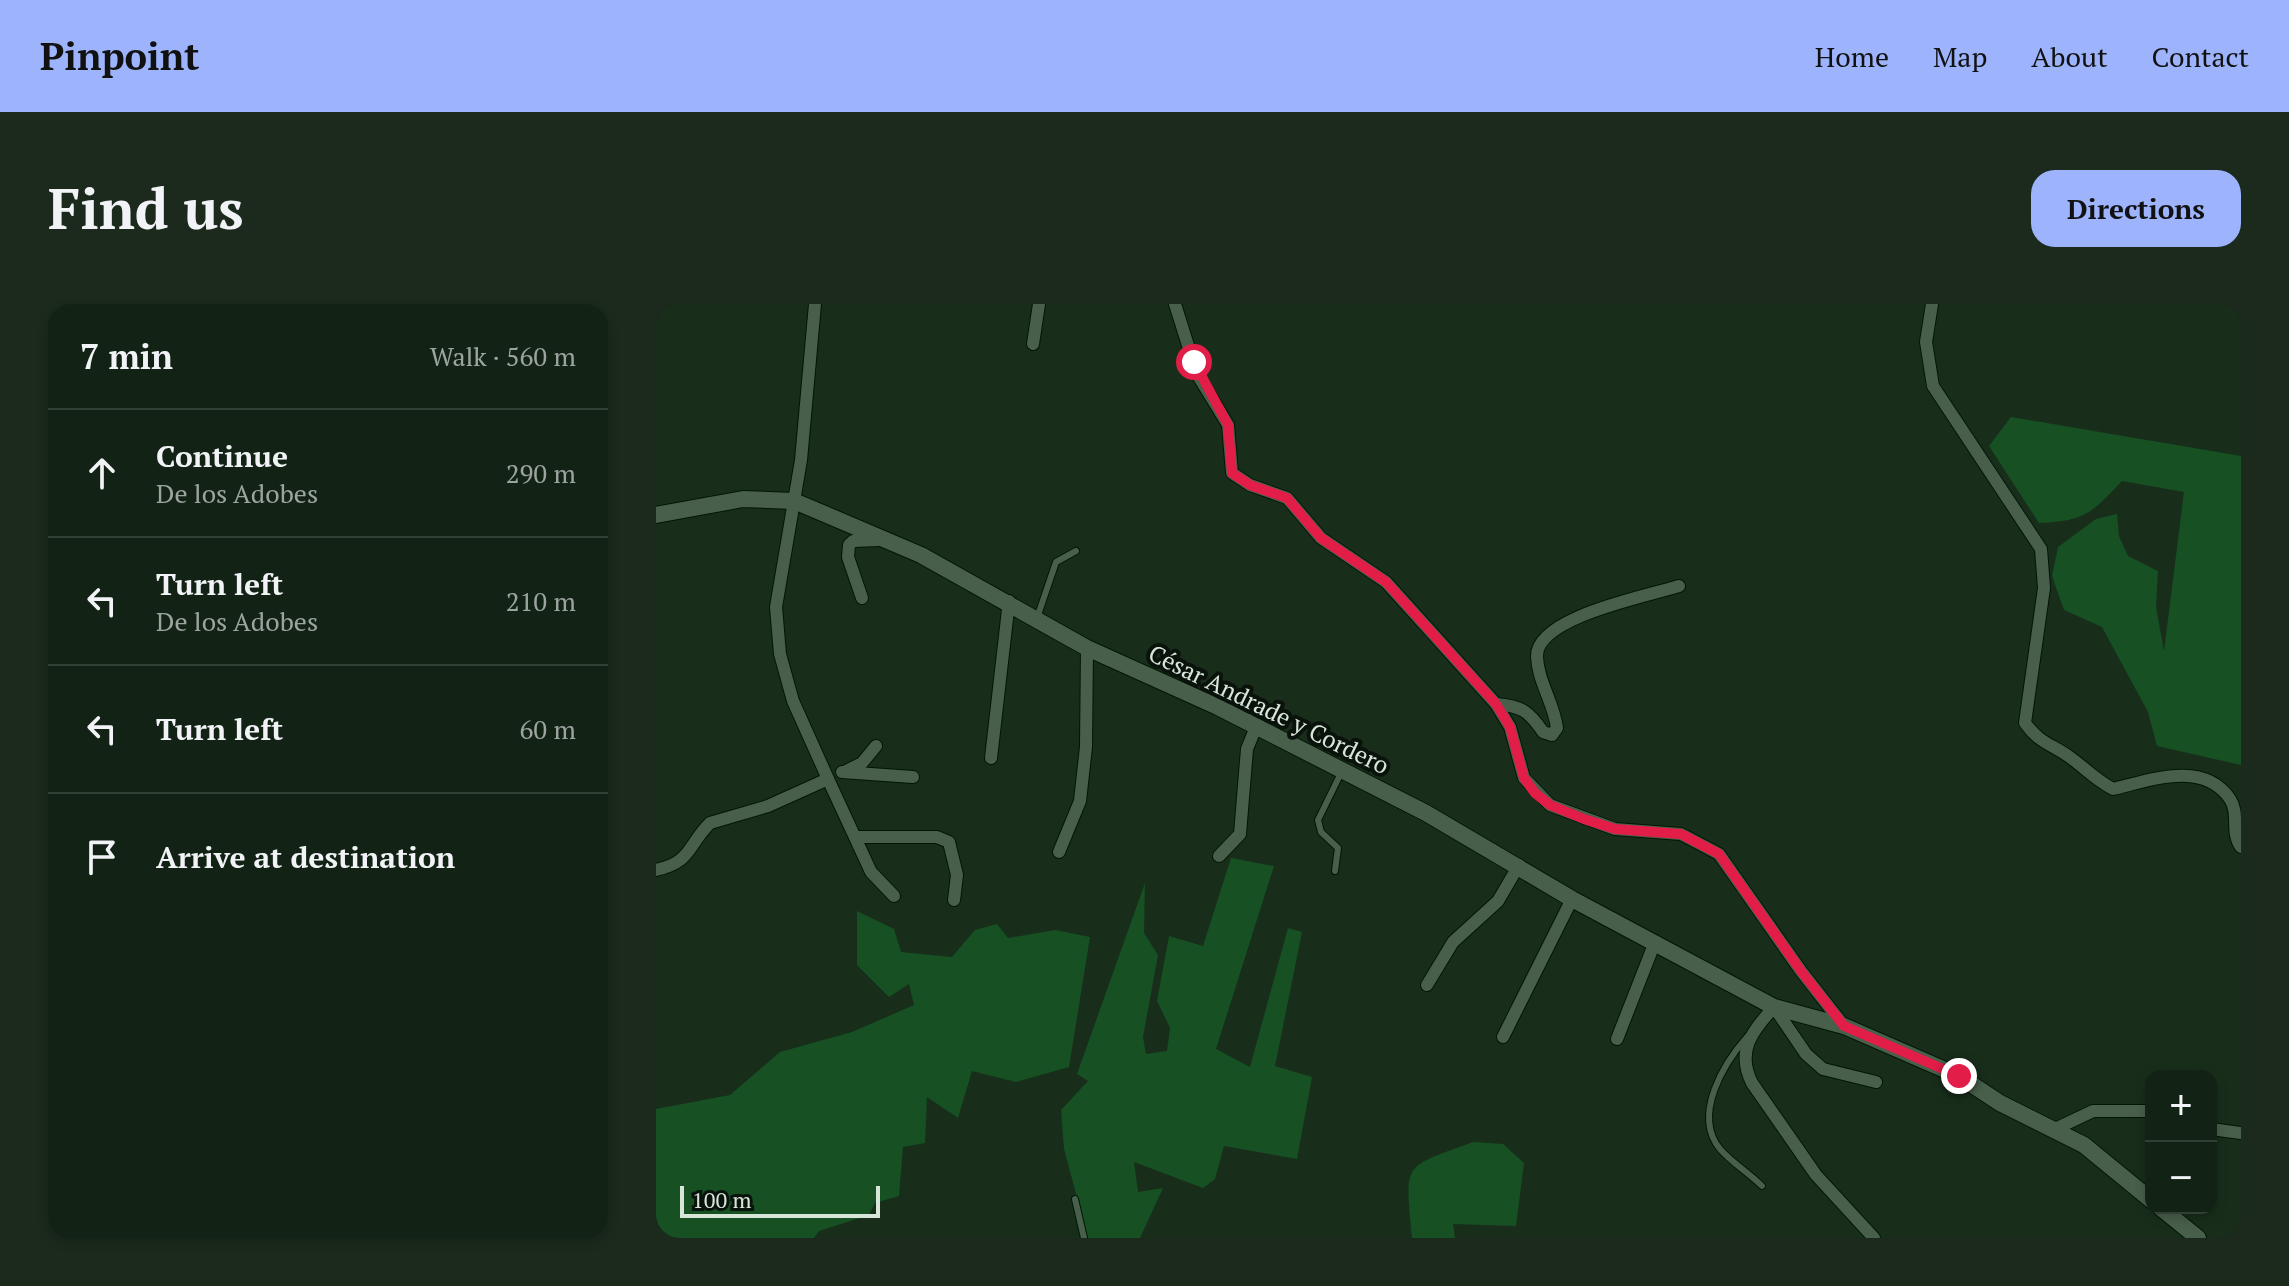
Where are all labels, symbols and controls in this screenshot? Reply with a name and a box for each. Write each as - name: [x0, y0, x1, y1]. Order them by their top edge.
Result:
- text: Pinpoint: [40, 31, 199, 81]
- text: Home: [1815, 38, 1889, 75]
- text: Map: [1933, 38, 1987, 75]
- text: About: [2031, 38, 2108, 75]
- text: Contact: [2152, 38, 2249, 75]
- button: Directions: [2031, 170, 2241, 247]
- text: Find us: [48, 171, 244, 245]
- text: 7 min: [80, 334, 173, 379]
- text: Walk · 560 m: [430, 339, 576, 373]
- route start: [1176, 344, 1212, 380]
- text: Continue: [156, 436, 288, 476]
- icon: ahead: [80, 451, 124, 495]
- text: 290 m: [506, 456, 576, 490]
- text: De los Adobes: [156, 476, 318, 510]
- text: Turn left: [156, 564, 283, 604]
- icon: left: [80, 579, 124, 623]
- text: 210 m: [506, 584, 576, 618]
- text: De los Adobes: [156, 604, 318, 638]
- street label: César Andrade y Cordero: [1143, 637, 1395, 781]
- icon: left: [80, 707, 124, 751]
- text: Turn left: [156, 709, 283, 749]
- text: 60 m: [520, 712, 576, 746]
- icon: arrive: [80, 835, 124, 879]
- text: Arrive at destination: [156, 837, 455, 877]
- route end: [1941, 1058, 1977, 1094]
- map controls: [2145, 1070, 2217, 1214]
- button: +: [2145, 1070, 2217, 1142]
- button: −: [2145, 1142, 2217, 1214]
- scale bar: [680, 1182, 880, 1218]
- text: 100 m: [692, 1185, 752, 1214]

